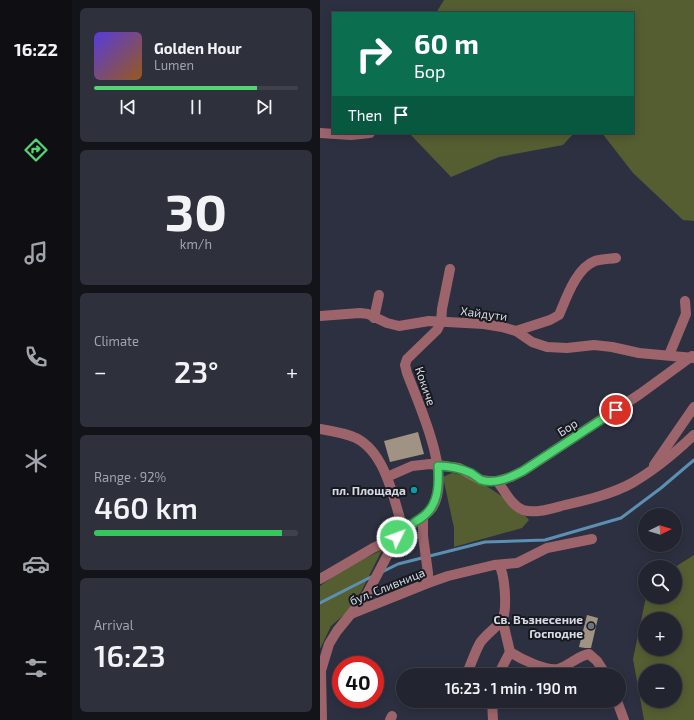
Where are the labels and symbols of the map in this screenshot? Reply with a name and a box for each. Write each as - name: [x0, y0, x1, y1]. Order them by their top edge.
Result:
- street label: Хайдути: [460, 303, 508, 324]
- street label: Кокиче: [413, 365, 439, 407]
- pin: [599, 393, 633, 427]
- street label: Бор: [554, 415, 580, 439]
- place label: пл. Площада: [332, 483, 406, 497]
- marker: пл. Площада: [409, 485, 419, 495]
- north arrow: [638, 508, 682, 552]
- position arrow: [376, 516, 418, 558]
- street label: бул. Сливница: [347, 565, 427, 608]
- place label: Св. Възнесение Господне: [494, 612, 583, 640]
- marker: Св. Възнесение Господне: [586, 621, 596, 631]
- speed limit sign: 40: [332, 656, 384, 708]

